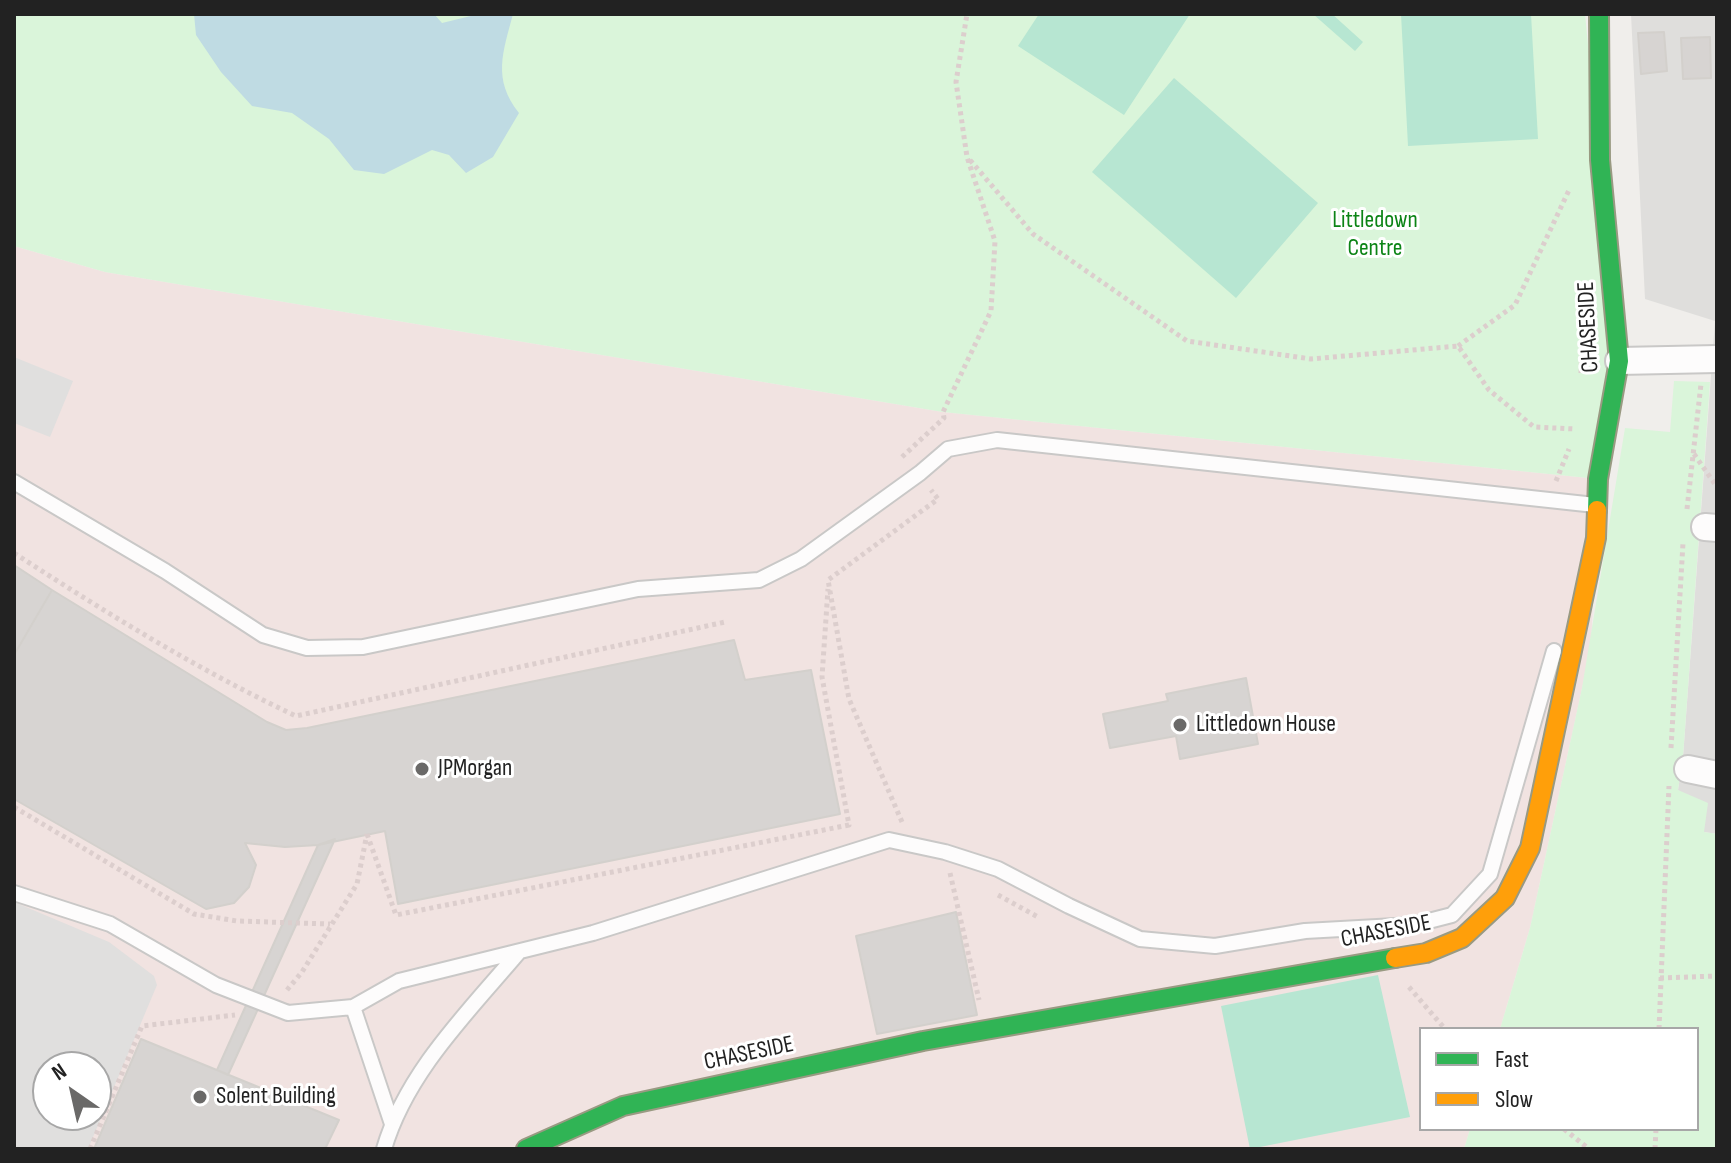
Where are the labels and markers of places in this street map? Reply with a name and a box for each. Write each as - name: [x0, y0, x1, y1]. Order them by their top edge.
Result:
- place label: Littledown House: [1196, 711, 1336, 739]
- marker: Littledown House: [1171, 716, 1189, 734]
- place label: JPMorgan: [438, 755, 512, 783]
- marker: JPMorgan: [413, 760, 431, 778]
- place label: Solent Building: [216, 1083, 336, 1111]
- marker: Solent Building: [191, 1088, 209, 1106]

